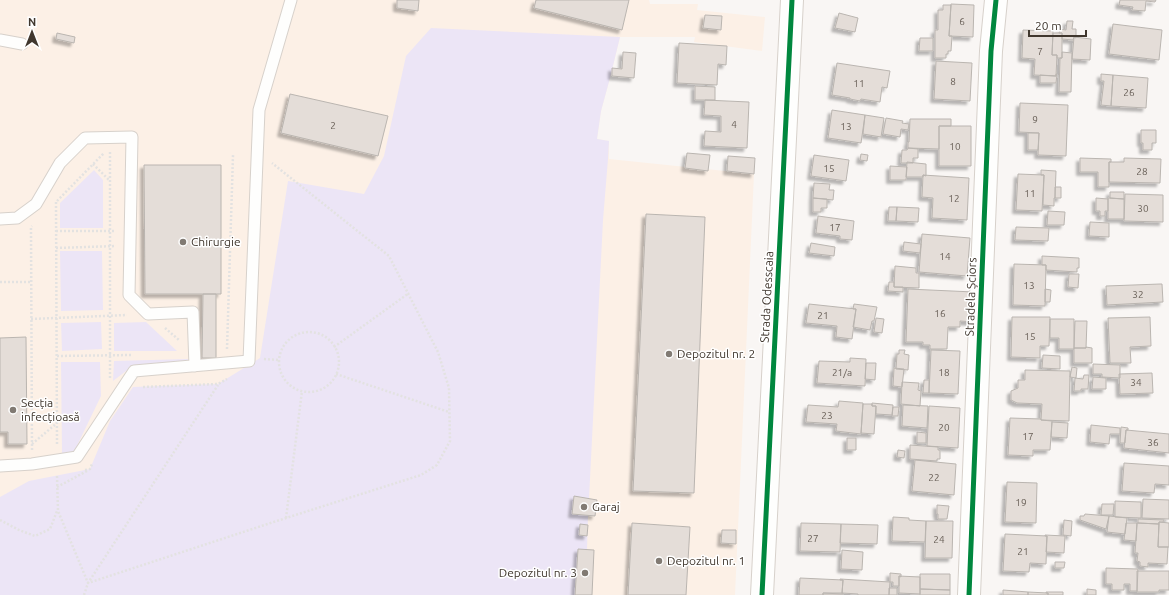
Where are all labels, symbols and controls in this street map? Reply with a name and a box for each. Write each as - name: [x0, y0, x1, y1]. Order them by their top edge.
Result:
- north arrow: [12, 12, 52, 52]
- scale bar: [1029, 12, 1086, 38]
- text: N: [28, 16, 36, 28]
- house number: 6: [959, 16, 965, 27]
- text: 20 m: [1035, 19, 1062, 32]
- house number: 7: [1037, 46, 1043, 57]
- house number: 8: [950, 76, 956, 87]
- house number: 11: [853, 78, 865, 89]
- house number: 26: [1123, 87, 1135, 98]
- house number: 9: [1032, 114, 1038, 125]
- house number: 4: [731, 119, 737, 130]
- house number: 2: [330, 120, 336, 131]
- house number: 13: [840, 121, 852, 132]
- house number: 10: [949, 141, 961, 152]
- house number: 15: [823, 163, 835, 174]
- house number: 28: [1136, 166, 1148, 177]
- house number: 11: [1024, 188, 1036, 199]
- house number: 12: [948, 193, 960, 204]
- house number: 30: [1137, 203, 1149, 214]
- house number: 17: [829, 222, 841, 233]
- place label: Chirurgie: [191, 235, 241, 248]
- marker: Chirurgie: [178, 237, 188, 247]
- street label: Strada Odesscaia: [758, 251, 775, 343]
- house number: 14: [939, 251, 951, 262]
- street label: Stradela Șciors: [963, 257, 978, 337]
- house number: 13: [1023, 280, 1035, 291]
- house number: 32: [1132, 289, 1144, 300]
- house number: 16: [934, 308, 946, 319]
- house number: 21: [817, 310, 829, 321]
- house number: 15: [1024, 331, 1036, 342]
- place label: Depozitul nr. 2: [677, 347, 755, 360]
- marker: Depozitul nr. 2: [664, 349, 674, 359]
- house number: 21/a: [832, 367, 852, 378]
- house number: 18: [938, 367, 950, 378]
- house number: 34: [1130, 377, 1142, 388]
- place label: Secția infecțioasă: [21, 396, 80, 423]
- marker: Secția infecțioasă: [8, 405, 18, 415]
- house number: 23: [821, 410, 833, 421]
- house number: 20: [938, 422, 950, 433]
- house number: 17: [1022, 431, 1034, 442]
- house number: 36: [1147, 437, 1159, 448]
- house number: 22: [928, 472, 940, 483]
- house number: 19: [1015, 497, 1027, 508]
- place label: Garaj: [592, 500, 620, 513]
- marker: Garaj: [579, 502, 589, 512]
- house number: 27: [807, 533, 819, 544]
- house number: 24: [933, 534, 945, 545]
- house number: 21: [1017, 546, 1029, 557]
- place label: Depozitul nr. 1: [667, 554, 745, 567]
- marker: Depozitul nr. 1: [654, 556, 664, 566]
- place label: Depozitul nr. 3: [499, 566, 577, 579]
- marker: Depozitul nr. 3: [580, 568, 590, 578]

